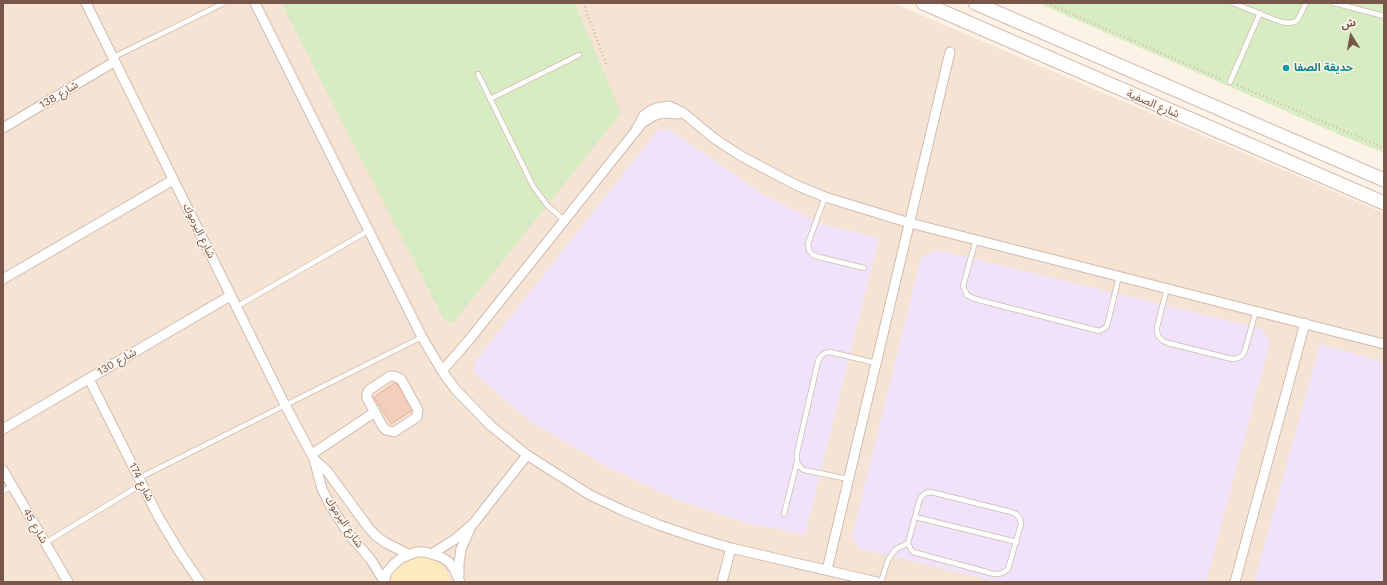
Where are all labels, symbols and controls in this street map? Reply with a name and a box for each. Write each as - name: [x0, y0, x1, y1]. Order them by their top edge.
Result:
- north arrow: [1331, 16, 1371, 56]
- text: ش: [1340, 16, 1357, 32]
- place label: حديقة الصفا: [1294, 61, 1353, 75]
- marker: حديقة الصفا: [1281, 63, 1291, 73]
- street label: شارع 138: [37, 78, 81, 112]
- street label: شارع الصفية: [1125, 87, 1181, 121]
- street label: شارع اليرموك: [180, 201, 218, 261]
- street label: شارع 130: [95, 346, 139, 378]
- street label: شارع 174: [126, 460, 156, 504]
- street label: شارع اليرموك: [322, 494, 366, 550]
- street label: شارع 45: [20, 506, 50, 546]

